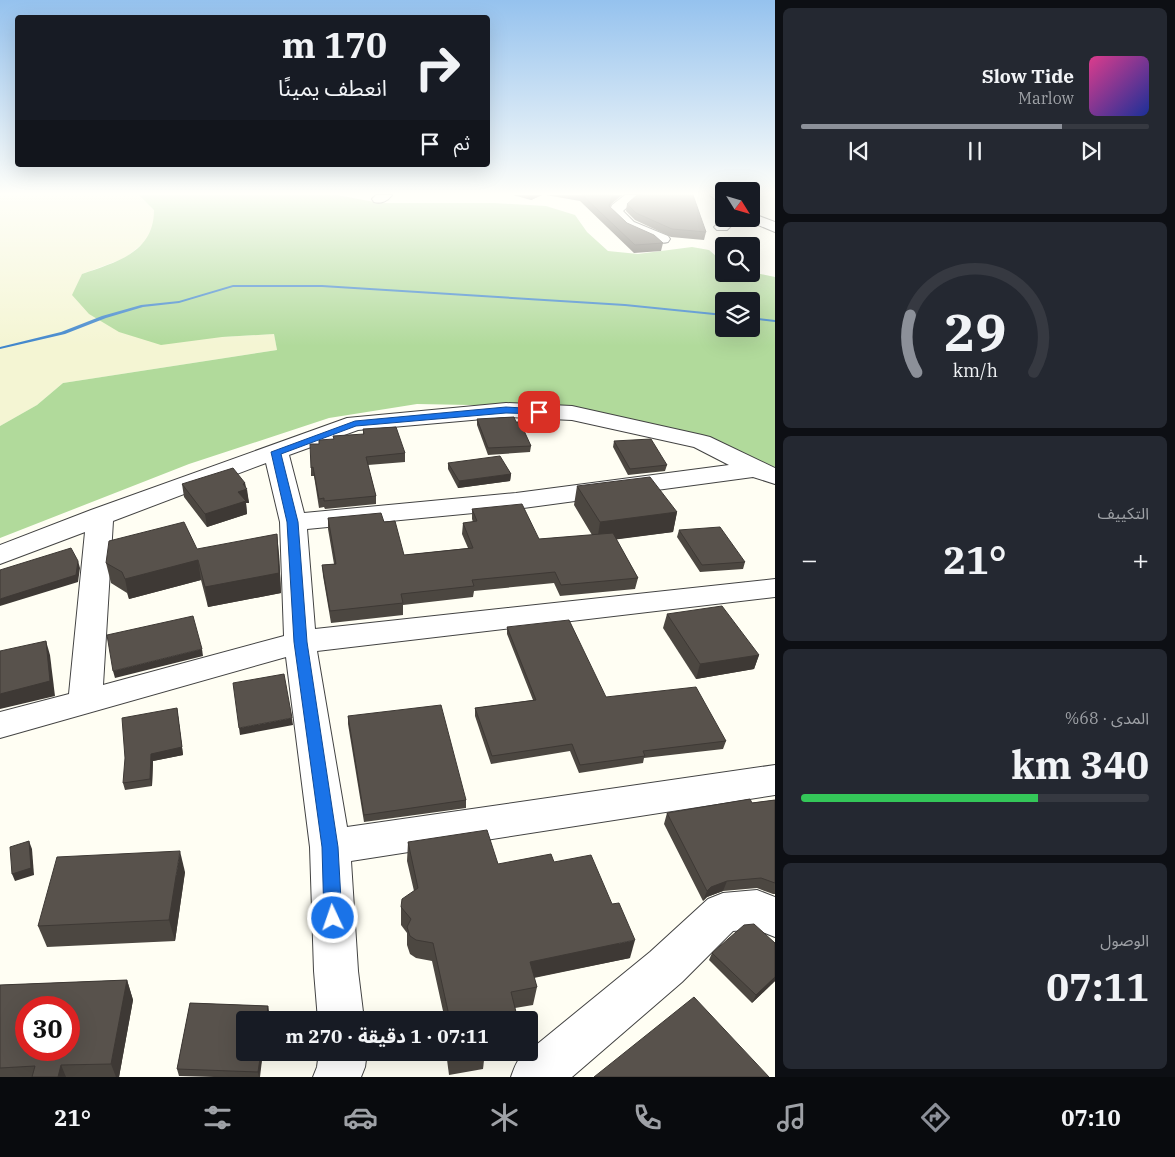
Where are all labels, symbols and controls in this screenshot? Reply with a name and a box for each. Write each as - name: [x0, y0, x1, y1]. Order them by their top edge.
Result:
- text: 170 m: [282, 22, 387, 68]
- icon: right: [405, 35, 470, 100]
- text: Slow Tide: [982, 64, 1074, 88]
- text: انعطف يمينًا: [278, 73, 387, 102]
- text: Marlow: [1018, 88, 1074, 108]
- icon: arrive: [416, 130, 444, 158]
- text: ثم: [454, 131, 470, 155]
- icon: previous: [845, 137, 873, 165]
- icon: pause: [961, 137, 989, 165]
- icon: next: [1077, 137, 1105, 165]
- north arrow: [715, 182, 760, 228]
- map controls: [715, 182, 760, 337]
- button: search: [715, 237, 760, 282]
- button: layers: [715, 292, 760, 337]
- text: 29: [944, 298, 1006, 365]
- text: km/h: [952, 359, 998, 382]
- pin: [518, 391, 560, 433]
- icon: arrive: [525, 398, 553, 426]
- text: التكييف: [1097, 503, 1149, 523]
- text: 21°: [943, 535, 1007, 584]
- text: −: [801, 541, 818, 578]
- text: +: [1132, 541, 1149, 578]
- text: المدى · 68%: [1065, 708, 1149, 728]
- text: 340 km: [1011, 740, 1149, 789]
- position arrow: [306, 891, 358, 943]
- text: الوصول: [1100, 930, 1149, 950]
- text: 07:11: [1046, 962, 1149, 1011]
- speed limit sign: 30: [15, 996, 80, 1061]
- text: 07:11 · 1 دقيقة · 270 m: [285, 1024, 489, 1048]
- icon: filters: [200, 1100, 235, 1135]
- icon: car: [343, 1100, 378, 1135]
- icon: climate: [487, 1100, 522, 1135]
- icon: phone: [630, 1100, 665, 1135]
- icon: music: [774, 1100, 809, 1135]
- icon: directions: [918, 1100, 953, 1135]
- text: 21°: [54, 1103, 91, 1132]
- text: 07:10: [1061, 1103, 1121, 1132]

